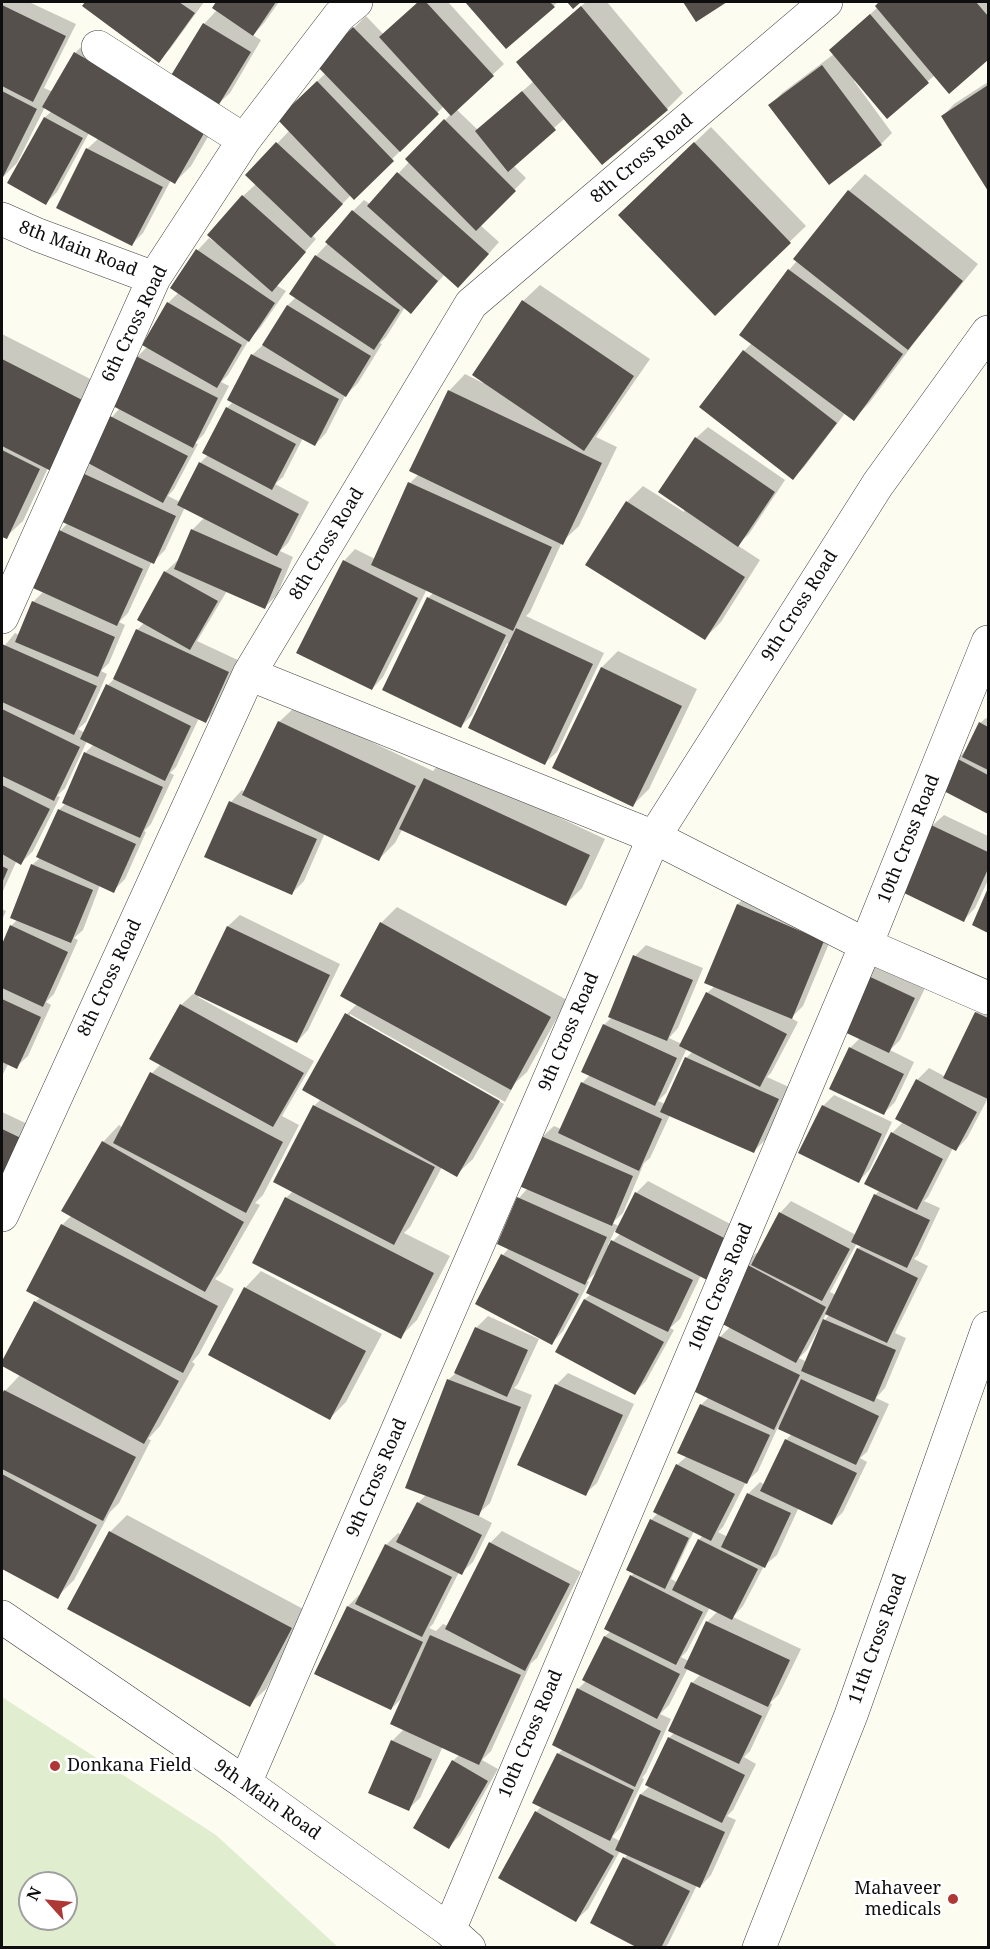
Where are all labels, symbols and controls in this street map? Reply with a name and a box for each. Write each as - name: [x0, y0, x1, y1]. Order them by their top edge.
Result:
- street label: 8th Cross Road: [587, 110, 697, 208]
- street label: 8th Main Road: [16, 217, 140, 281]
- street label: 6th Cross Road: [98, 262, 172, 386]
- street label: 8th Cross Road: [285, 484, 369, 604]
- street label: 9th Cross Road: [757, 547, 843, 665]
- street label: 10th Cross Road: [873, 772, 945, 906]
- street label: 8th Cross Road: [73, 916, 147, 1040]
- street label: 9th Cross Road: [534, 969, 604, 1095]
- street label: 10th Cross Road: [684, 1220, 758, 1354]
- street label: 9th Cross Road: [342, 1415, 412, 1541]
- street label: 11th Cross Road: [844, 1571, 912, 1707]
- street label: 10th Cross Road: [494, 1667, 568, 1801]
- place label: Donkana Field: [67, 1755, 192, 1777]
- street label: 9th Main Road: [210, 1755, 324, 1845]
- marker: Donkana Field: [48, 1759, 62, 1773]
- north arrow: [18, 1871, 78, 1931]
- place label: Mahaveer medicals: [854, 1878, 941, 1920]
- text: N: [21, 1883, 46, 1904]
- marker: Mahaveer medicals: [946, 1892, 960, 1906]

